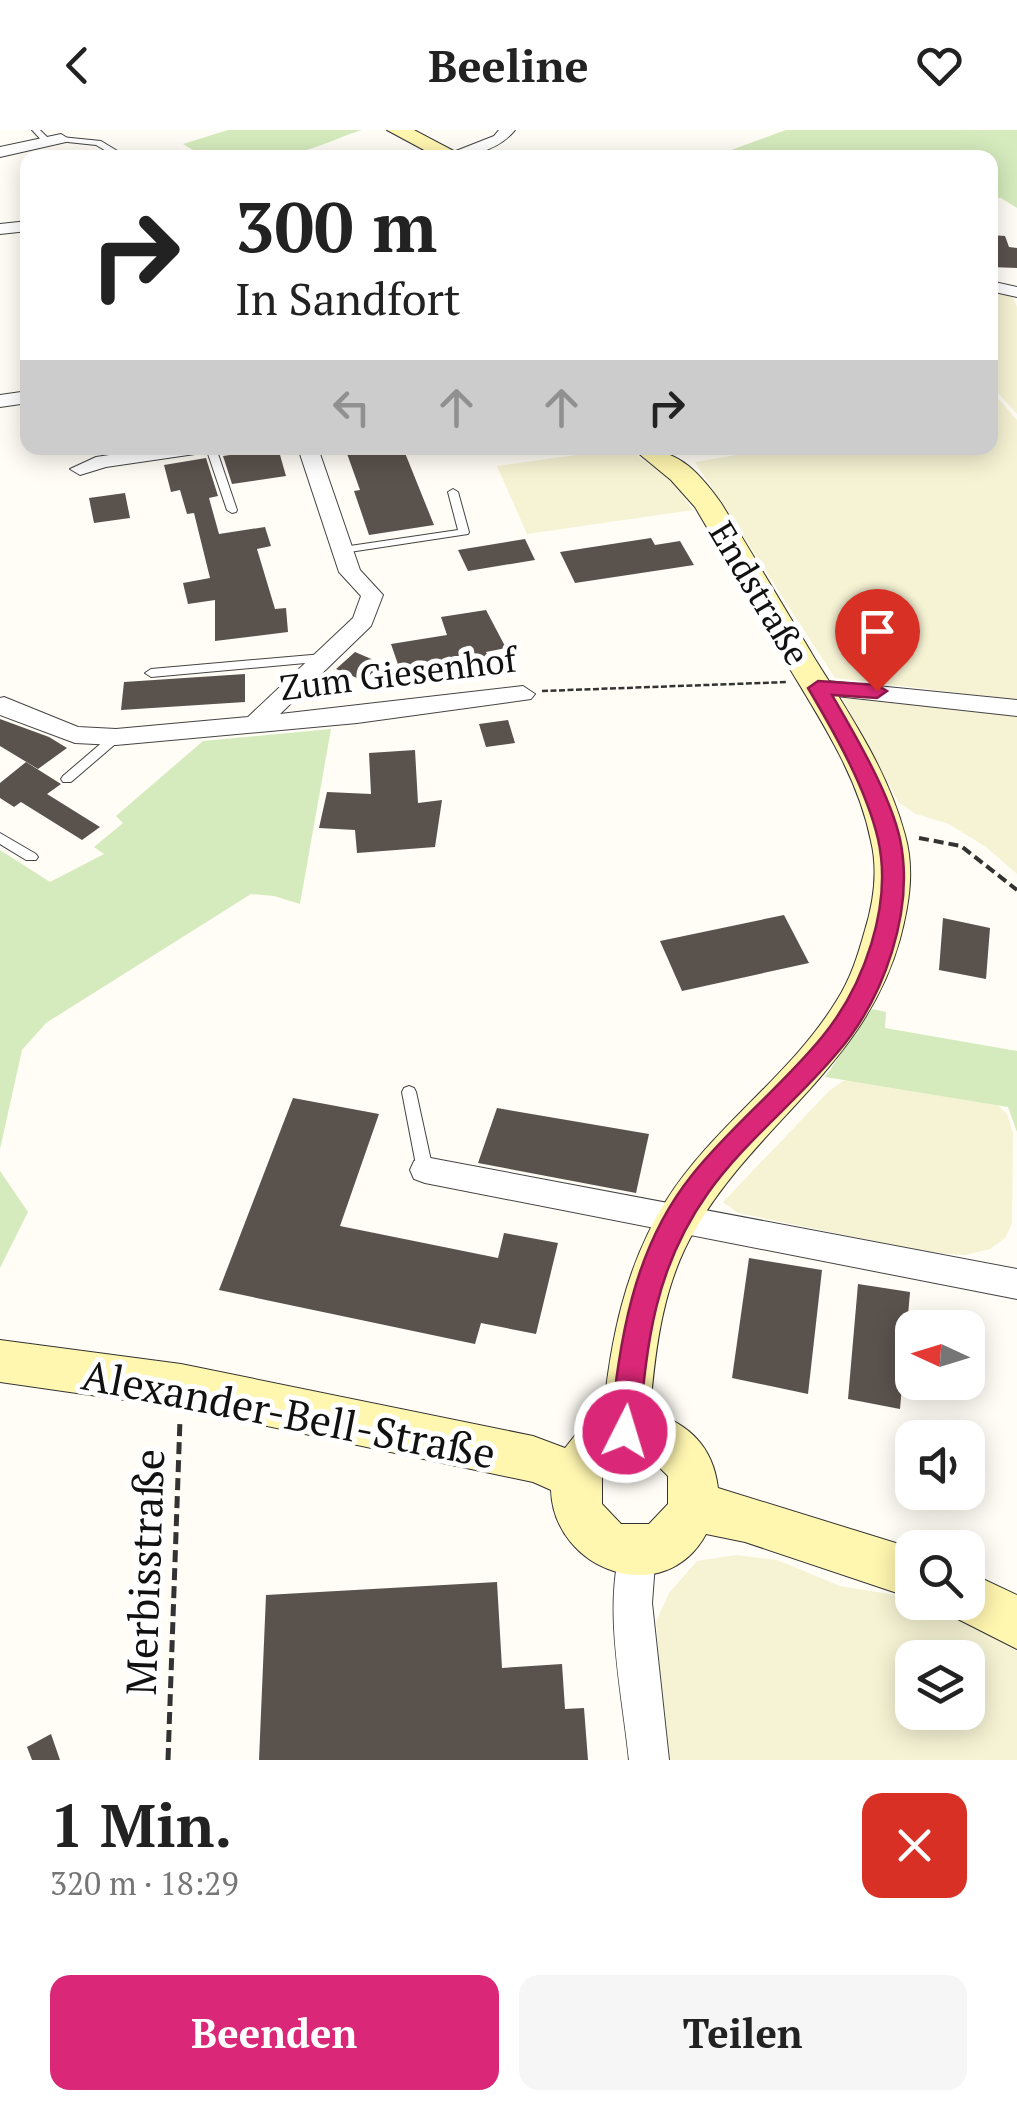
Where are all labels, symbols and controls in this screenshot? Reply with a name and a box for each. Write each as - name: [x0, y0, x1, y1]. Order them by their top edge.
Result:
- text: Beeline: [428, 35, 589, 95]
- icon: back: [50, 38, 105, 93]
- icon: heart: [912, 38, 967, 93]
- text: 300 m: [235, 179, 437, 272]
- icon: right: [70, 190, 200, 320]
- text: In Sandfort: [235, 268, 461, 328]
- icon: left: [324, 380, 379, 435]
- icon: ahead: [429, 380, 484, 435]
- icon: ahead: [534, 380, 589, 435]
- icon: right: [639, 380, 694, 435]
- street label: Endstraße: [699, 513, 821, 673]
- pin: [835, 589, 920, 692]
- icon: arrive: [850, 604, 905, 659]
- street label: Zum Giesenhof: [277, 635, 521, 710]
- north arrow: [895, 1310, 985, 1400]
- map controls: [895, 1310, 985, 1730]
- street label: Alexander-Bell-Straße: [78, 1345, 500, 1481]
- position arrow: [573, 1380, 677, 1484]
- button: sound: [895, 1420, 985, 1510]
- street label: Merbisstraße: [112, 1448, 176, 1696]
- button: search: [895, 1530, 985, 1620]
- button: layers: [895, 1640, 985, 1730]
- text: 1 Min.: [50, 1785, 232, 1864]
- button: close: [862, 1793, 967, 1898]
- text: 320 m · 18:29: [50, 1862, 238, 1904]
- button: Beenden: [50, 1975, 499, 2090]
- button: Teilen: [519, 1975, 967, 2090]

